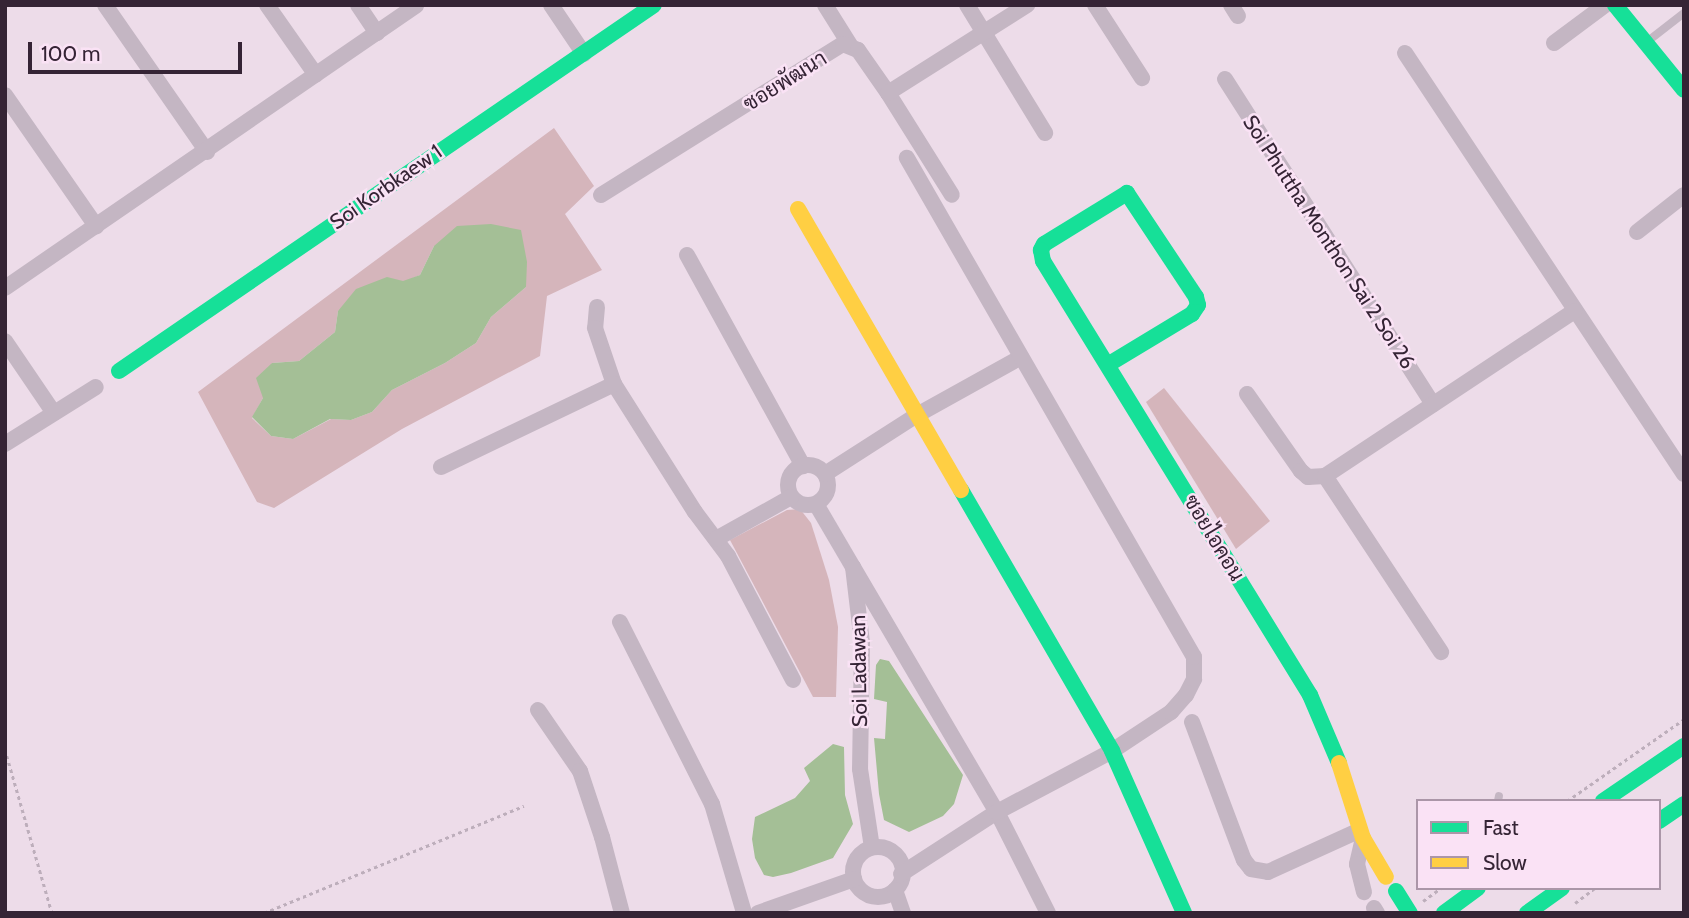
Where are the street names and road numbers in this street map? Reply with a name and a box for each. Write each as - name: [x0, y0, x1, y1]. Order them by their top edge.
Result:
- street label: ซอยพัฒนา: [739, 46, 831, 116]
- street label: Soi Phuttha Monthon Sai 2 Soi 26: [1238, 111, 1420, 373]
- street label: Soi Korbkaew 1: [325, 139, 447, 235]
- street label: ซอยไอคอน: [1178, 490, 1250, 586]
- street label: Soi Ladawan: [845, 615, 873, 727]

